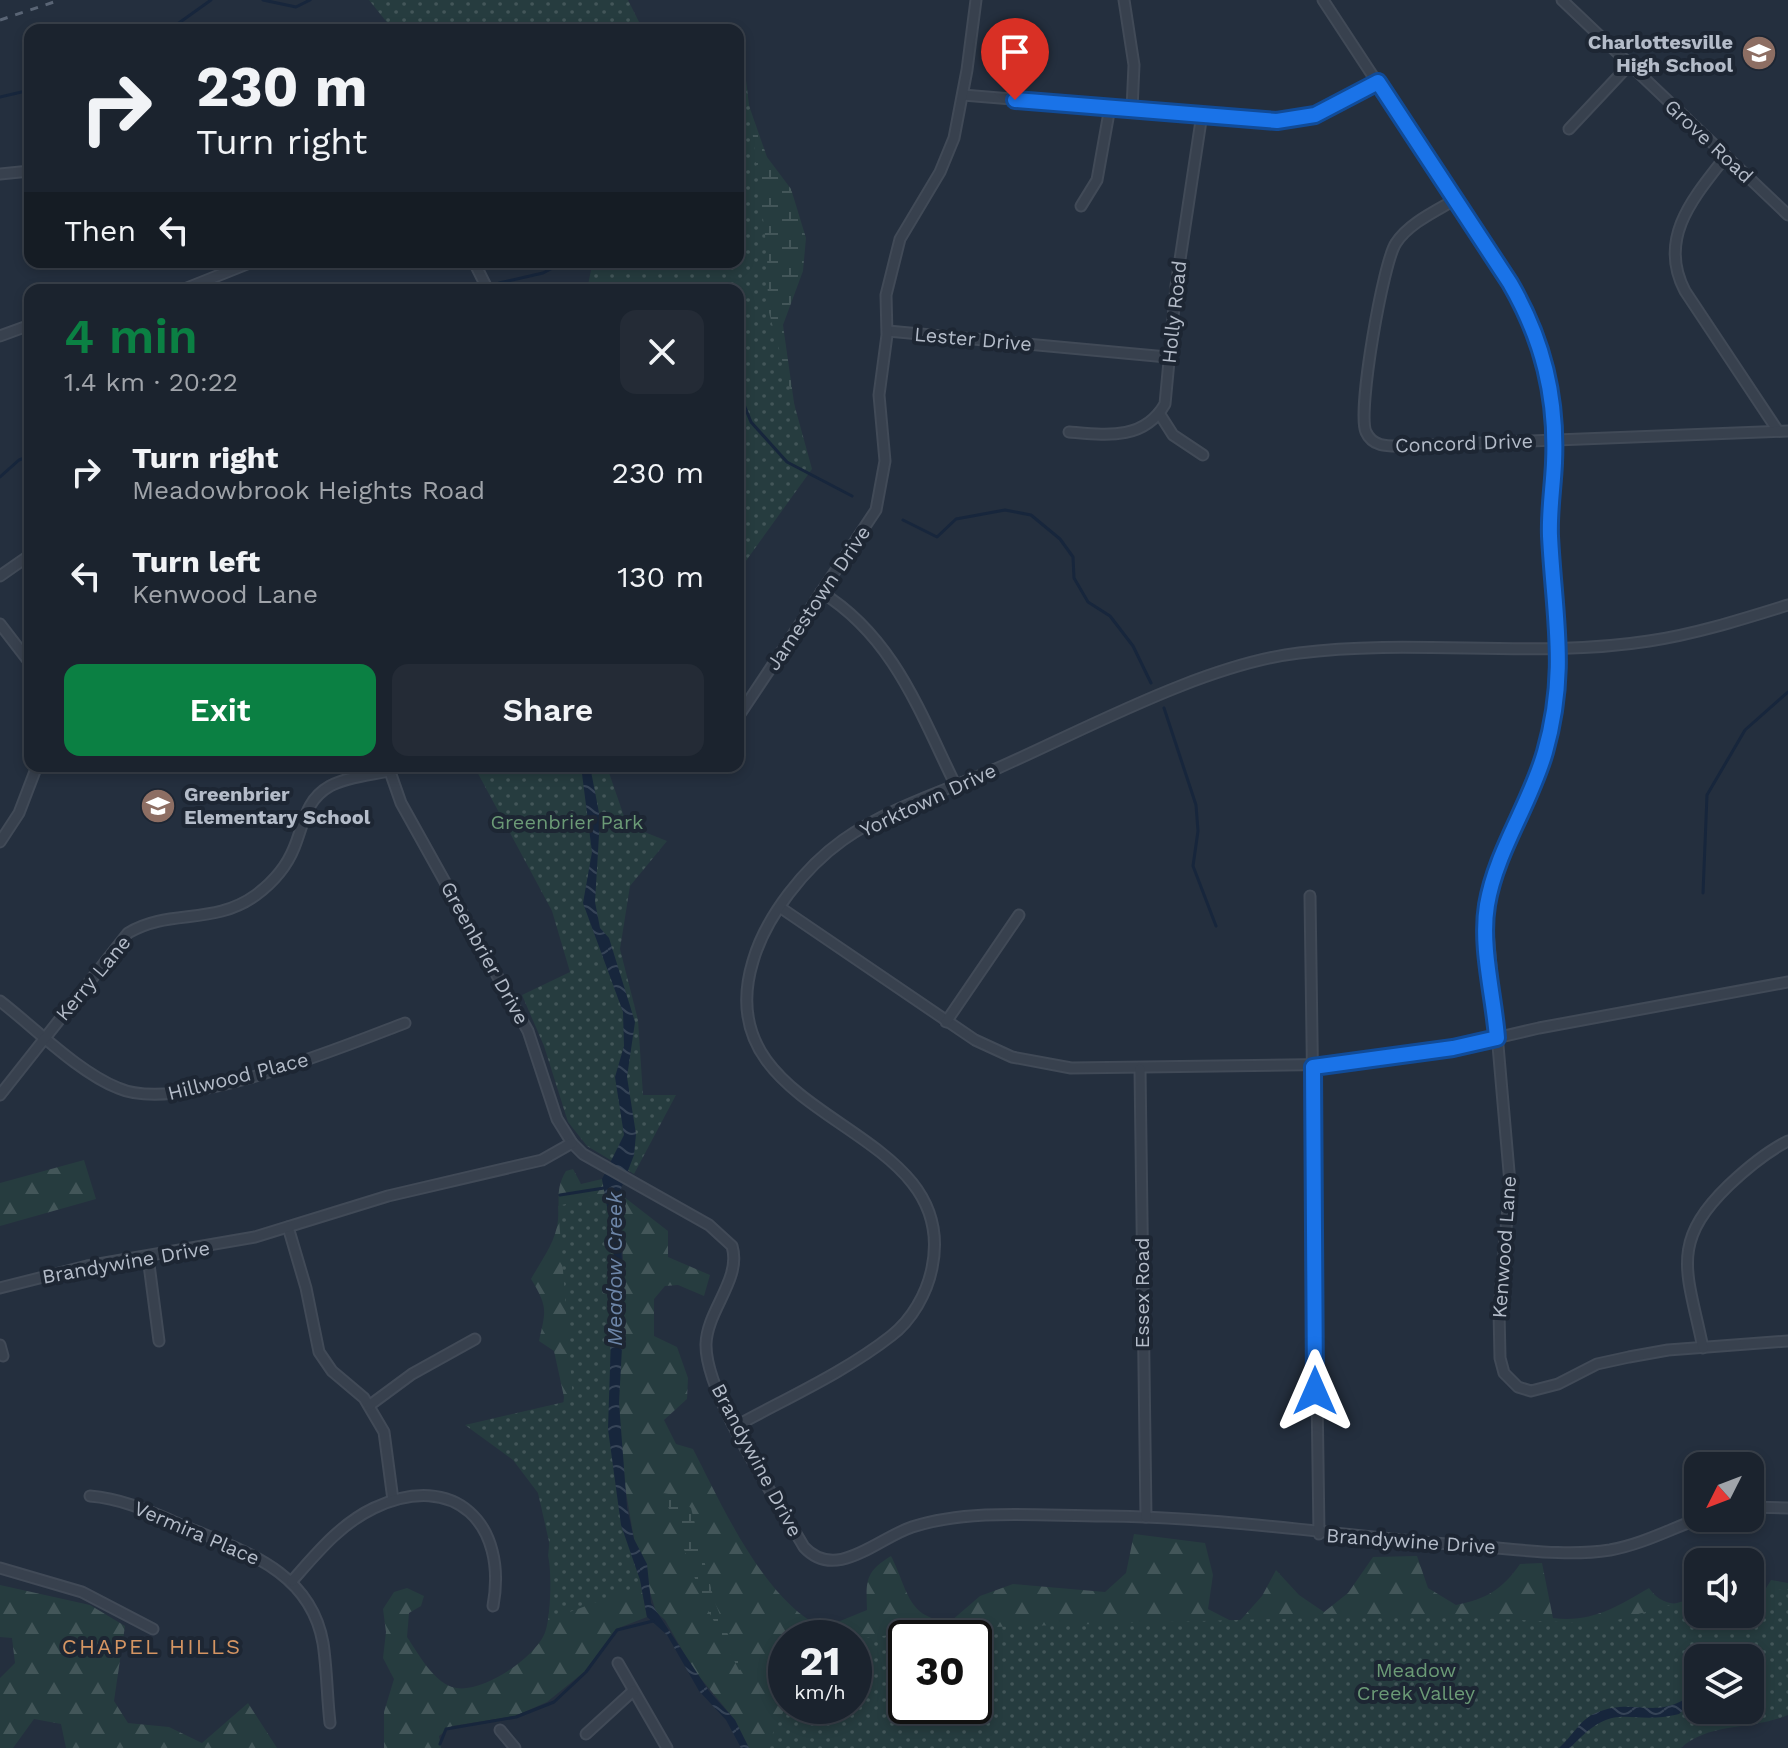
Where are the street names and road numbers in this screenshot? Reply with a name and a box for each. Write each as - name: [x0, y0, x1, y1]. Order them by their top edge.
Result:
- street label: Grove Road: [1660, 94, 1758, 188]
- street label: Holly Road: [1157, 259, 1191, 365]
- street label: Lester Drive: [913, 322, 1033, 356]
- street label: Concord Drive: [1394, 429, 1534, 457]
- street label: Jamestown Drive: [761, 521, 875, 675]
- street label: Yorktown Drive: [856, 758, 1000, 842]
- street label: Greenbrier Drive: [436, 877, 534, 1029]
- street label: Kerry Lane: [50, 930, 136, 1026]
- street label: Hillwood Place: [165, 1047, 311, 1105]
- street label: Kenwood Lane: [1487, 1175, 1521, 1319]
- street label: Brandywine Drive: [40, 1235, 212, 1289]
- street label: Essex Road: [1130, 1238, 1154, 1348]
- street label: Brandywine Drive: [706, 1379, 808, 1541]
- street label: Vermira Place: [131, 1496, 263, 1570]
- street label: Brandywine Drive: [1325, 1523, 1497, 1559]

